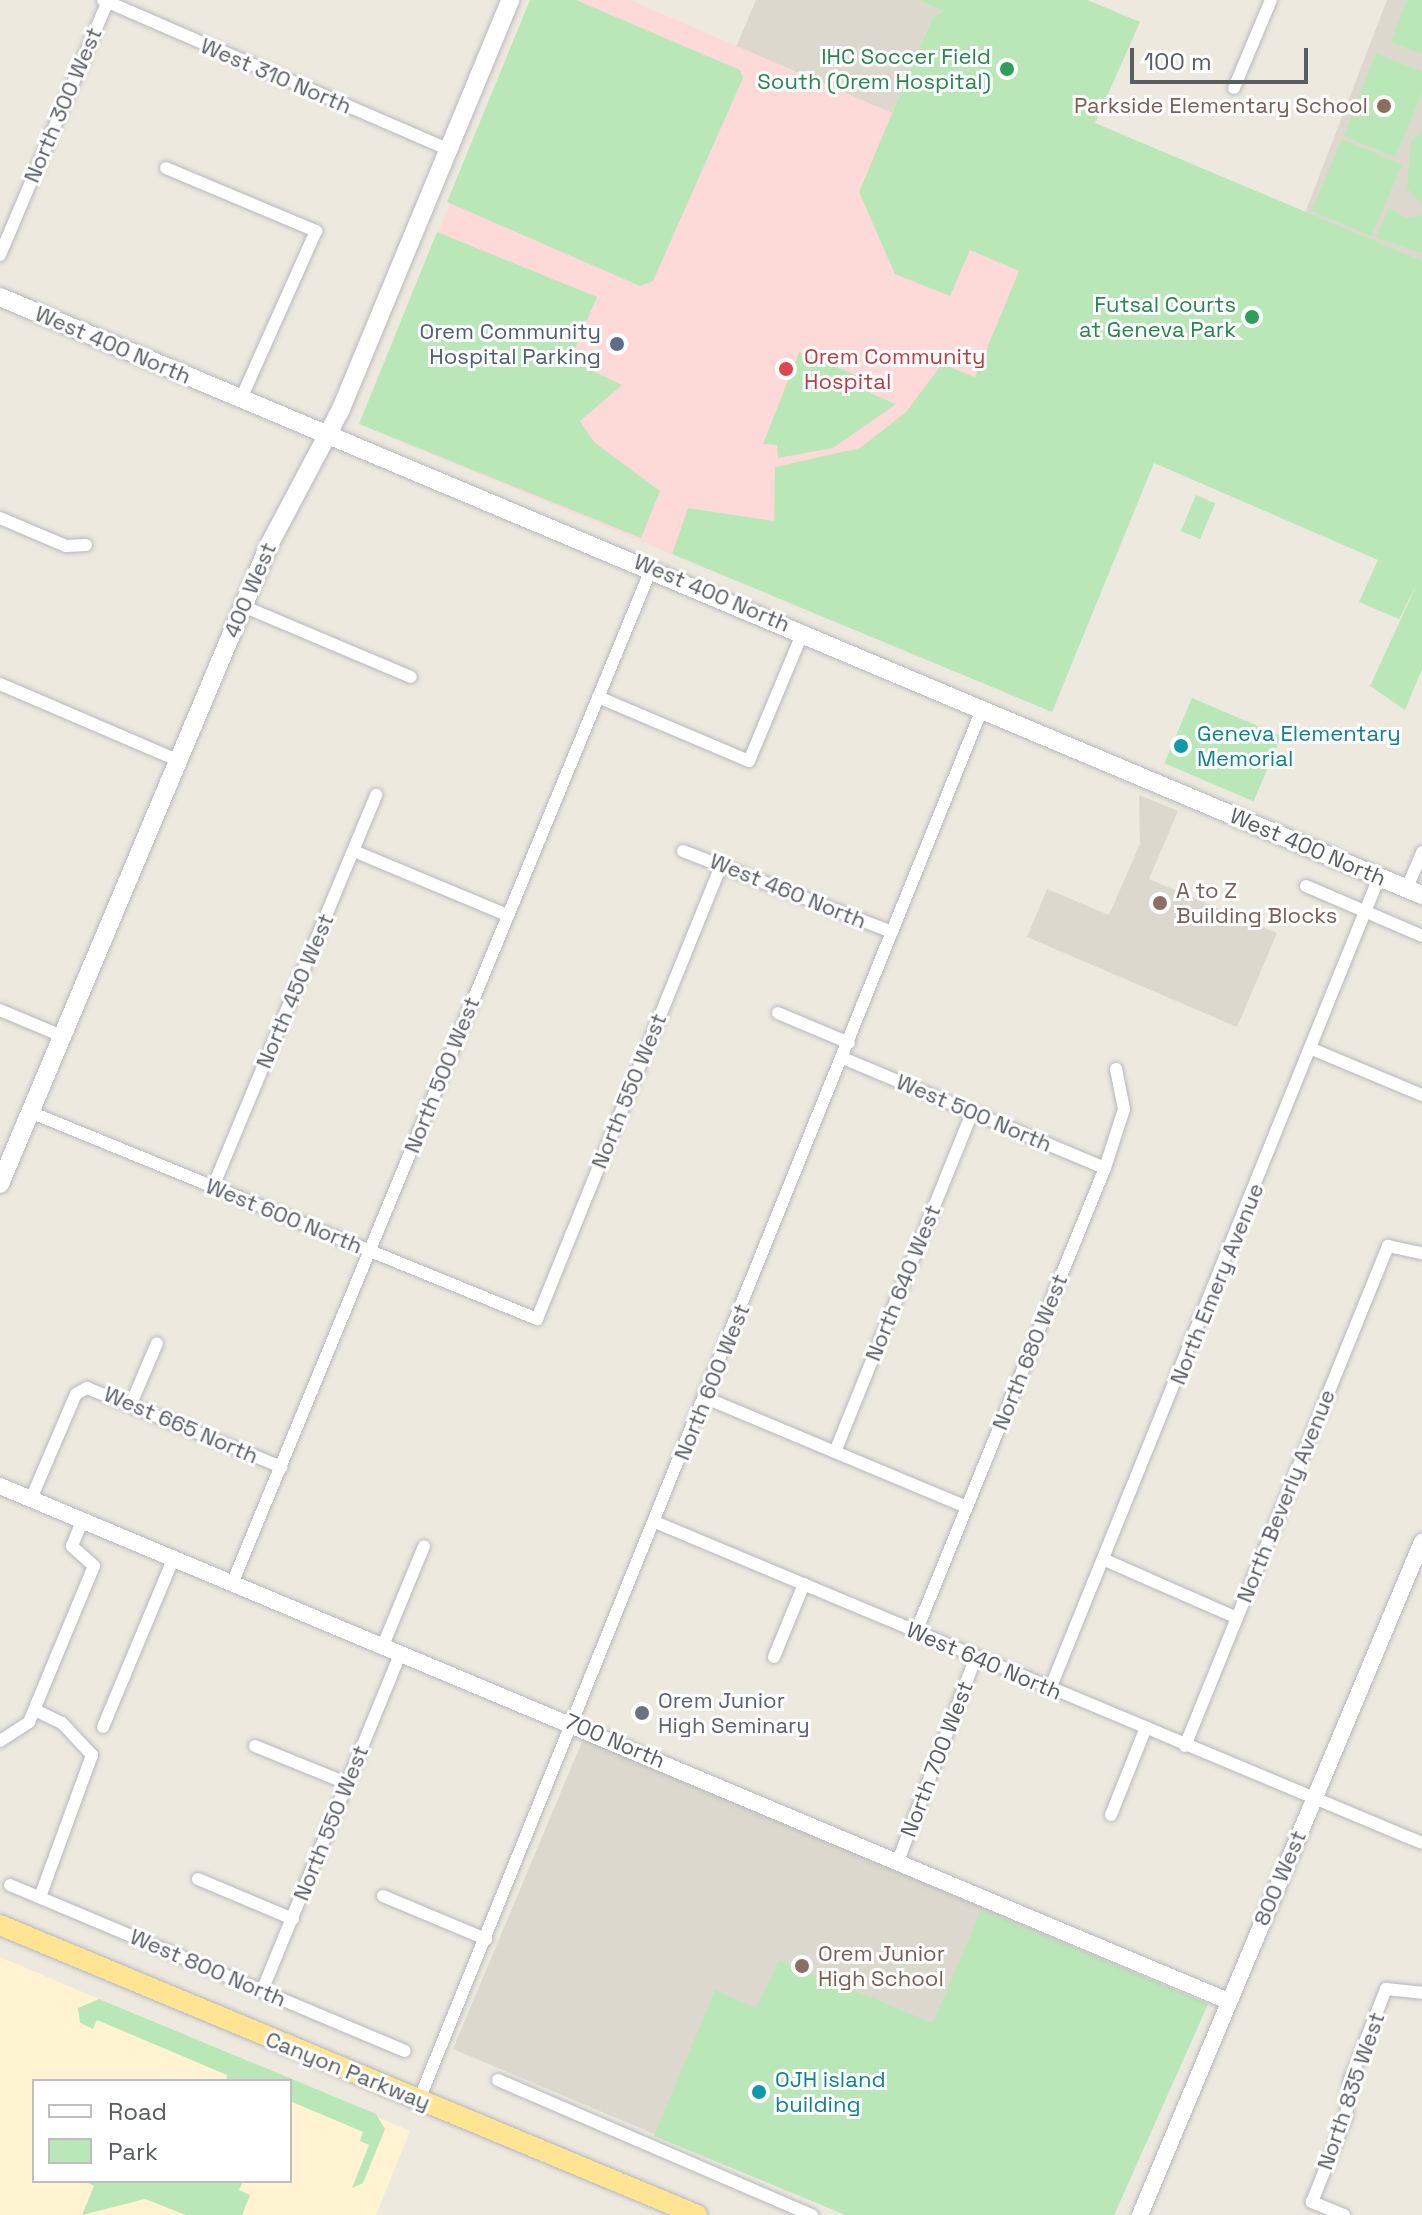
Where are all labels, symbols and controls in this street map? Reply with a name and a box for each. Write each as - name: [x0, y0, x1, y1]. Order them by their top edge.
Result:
- street label: North 300 West: [18, 23, 108, 187]
- street label: West 310 North: [197, 32, 355, 120]
- scale bar: [1134, 32, 1312, 82]
- place label: IHC Soccer Field South (Orem Hospital): [757, 43, 991, 94]
- text: 100 m: [1144, 46, 1212, 77]
- marker: IHC Soccer Field South (Orem Hospital): [998, 60, 1016, 78]
- place label: Parkside Elementary School: [1074, 93, 1368, 119]
- marker: Parkside Elementary School: [1375, 97, 1393, 115]
- place label: Futsal Courts at Geneva Park: [1079, 291, 1236, 342]
- street label: West 400 North: [31, 300, 195, 390]
- marker: Futsal Courts at Geneva Park: [1243, 308, 1261, 326]
- place label: Orem Community Hospital Parking: [419, 318, 601, 370]
- marker: Orem Community Hospital Parking: [608, 335, 626, 353]
- place label: Orem Community Hospital: [804, 343, 986, 394]
- marker: Orem Community Hospital: [775, 358, 797, 380]
- street label: 400 West: [218, 538, 282, 642]
- street label: West 400 North: [630, 548, 794, 638]
- place label: Geneva Elementary Memorial: [1197, 720, 1401, 772]
- marker: Geneva Elementary Memorial: [1172, 737, 1190, 755]
- street label: West 400 North: [1226, 802, 1390, 892]
- street label: West 460 North: [706, 848, 870, 934]
- place label: A to Z Building Blocks: [1176, 877, 1337, 928]
- marker: A to Z Building Blocks: [1151, 894, 1169, 912]
- street label: North 450 West: [250, 909, 340, 1073]
- street label: North 500 West: [399, 993, 485, 1157]
- street label: North 550 West: [586, 1009, 672, 1173]
- street label: West 500 North: [892, 1068, 1056, 1158]
- street label: West 600 North: [202, 1173, 366, 1259]
- street label: North Emery Avenue: [1164, 1179, 1270, 1389]
- street label: North 640 West: [860, 1201, 946, 1365]
- street label: North 680 West: [987, 1270, 1073, 1434]
- street label: North 600 West: [669, 1300, 755, 1464]
- street label: West 665 North: [100, 1381, 262, 1469]
- street label: North Beverly Avenue: [1231, 1385, 1341, 1607]
- street label: West 640 North: [902, 1616, 1066, 1706]
- street label: North 700 West: [895, 1677, 979, 1841]
- place label: Orem Junior High Seminary: [658, 1687, 810, 1738]
- marker: Orem Junior High Seminary: [633, 1704, 651, 1722]
- street label: 700 North: [561, 1708, 669, 1774]
- street label: North 550 West: [288, 1741, 374, 1905]
- street label: 800 West: [1248, 1826, 1312, 1930]
- street label: West 800 North: [126, 1923, 290, 2013]
- place label: Orem Junior High School: [818, 1940, 945, 1992]
- marker: Orem Junior High School: [793, 1957, 811, 1975]
- street label: North 835 West: [1312, 2009, 1390, 2173]
- street label: Canyon Parkway: [262, 2026, 434, 2116]
- place label: OJH island building: [775, 2066, 886, 2118]
- legend: [32, 2079, 292, 2183]
- marker: OJH island building: [750, 2083, 768, 2101]
- text: Road: [108, 2096, 167, 2127]
- text: Park: [108, 2136, 158, 2167]

